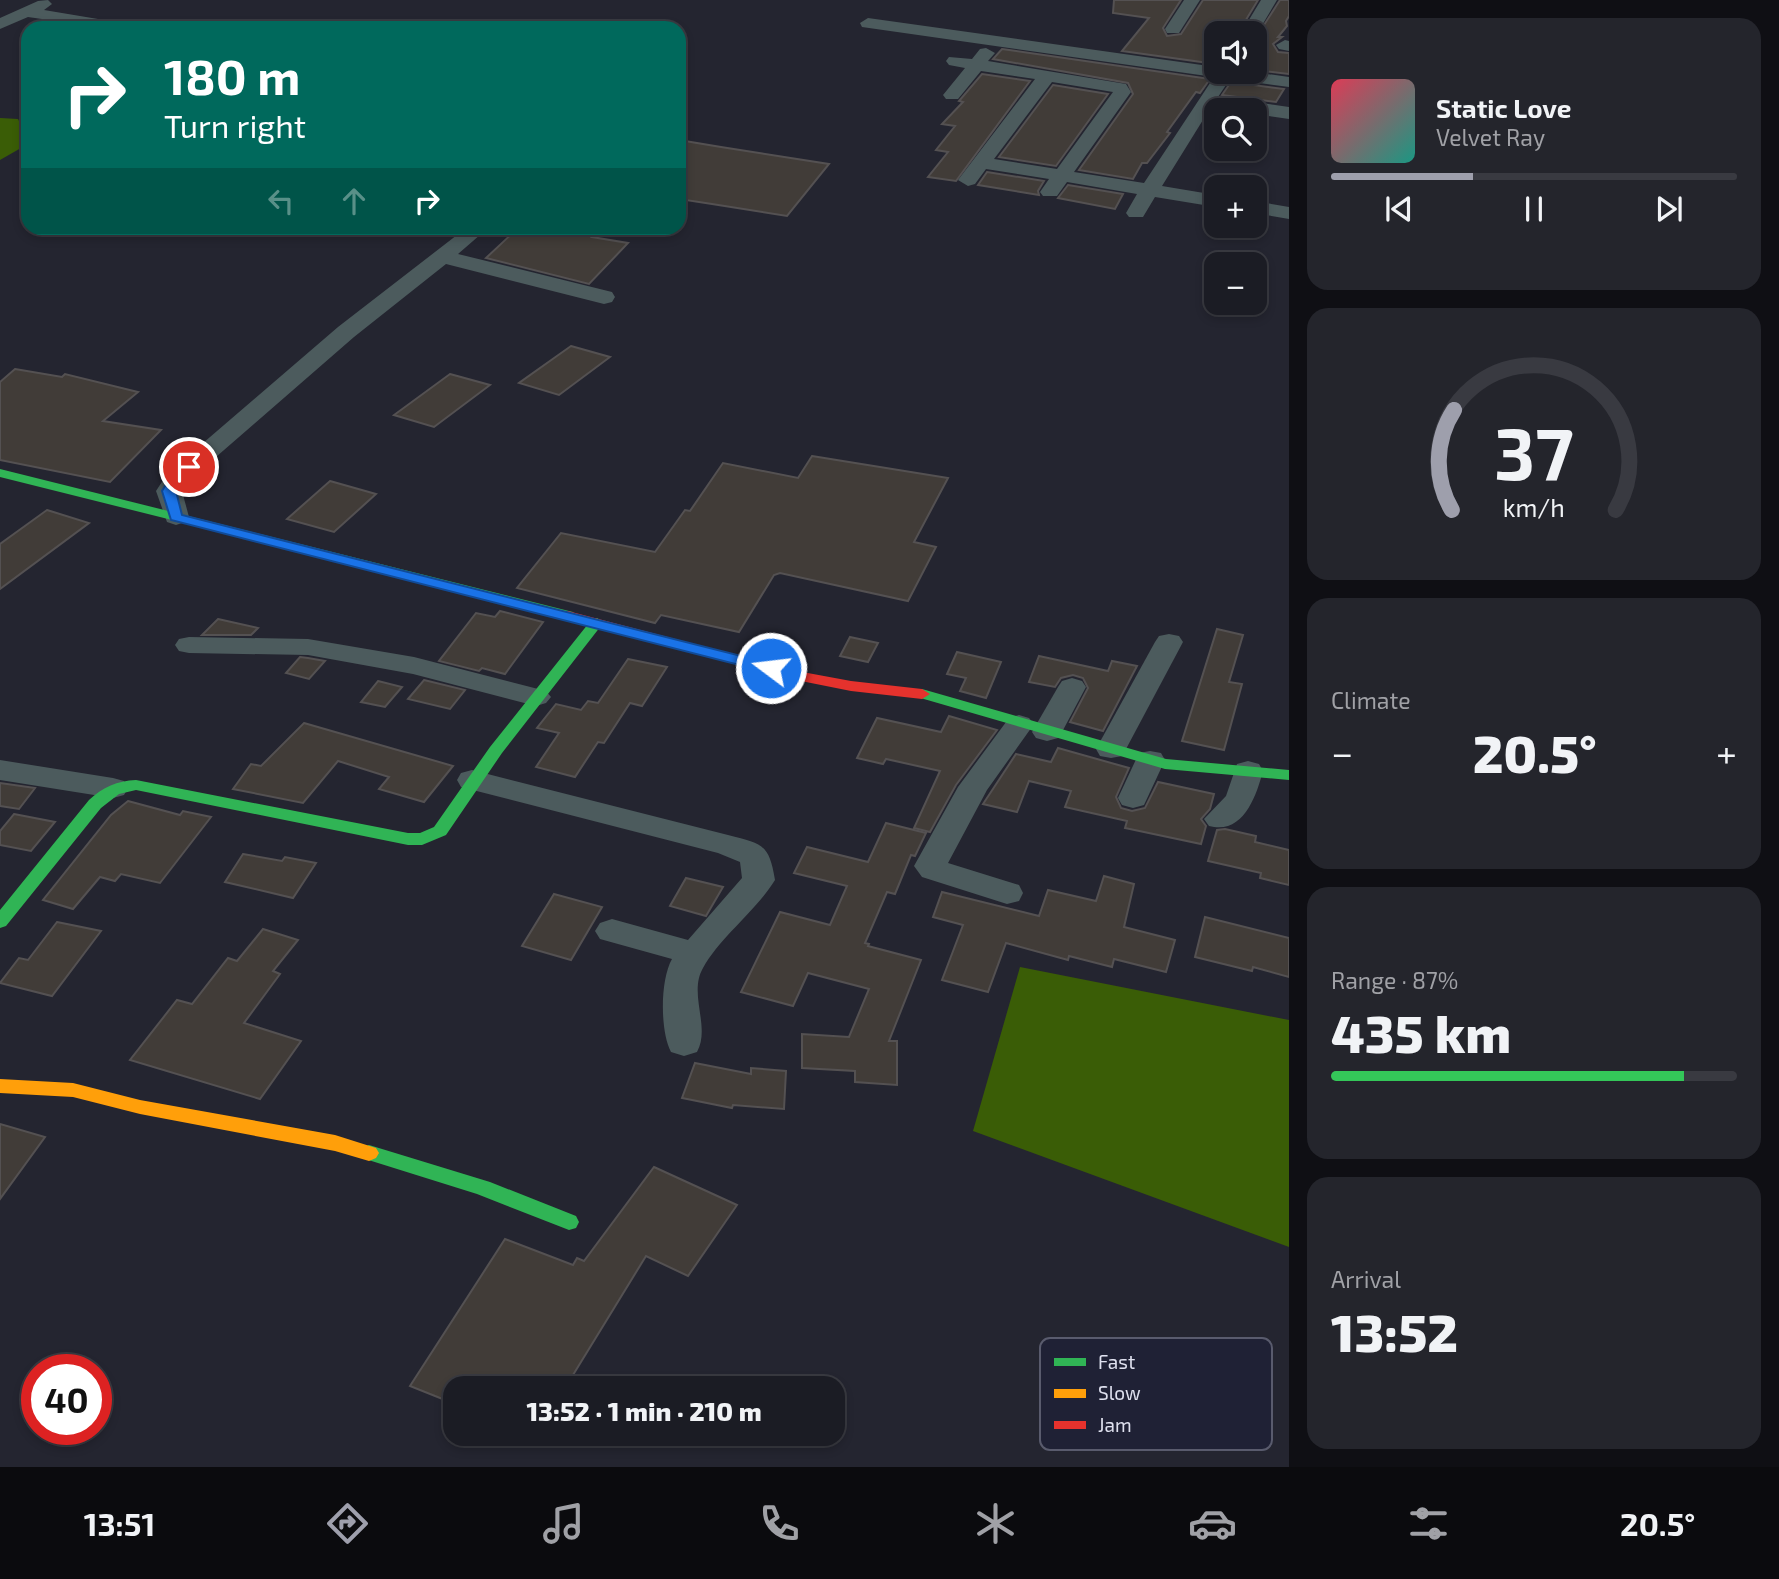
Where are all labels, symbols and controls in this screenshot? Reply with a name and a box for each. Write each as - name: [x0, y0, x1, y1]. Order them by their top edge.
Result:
- map controls: [1204, 21, 1267, 315]
- button: sound: [1204, 21, 1267, 84]
- text: 180 m: [164, 46, 300, 105]
- icon: right: [49, 49, 140, 140]
- text: Static Love: [1436, 92, 1572, 123]
- button: search: [1204, 98, 1267, 161]
- text: Turn right: [164, 106, 306, 144]
- text: Velvet Ray: [1436, 123, 1545, 151]
- button: +: [1204, 175, 1267, 238]
- icon: left: [262, 182, 300, 220]
- icon: ahead: [335, 182, 373, 220]
- icon: right: [408, 182, 446, 220]
- icon: previous: [1380, 190, 1418, 228]
- icon: pause: [1515, 190, 1553, 228]
- icon: next: [1650, 190, 1688, 228]
- button: −: [1204, 252, 1267, 315]
- text: 37: [1494, 407, 1574, 495]
- pin: [159, 437, 219, 497]
- icon: arrive: [170, 448, 208, 486]
- text: km/h: [1503, 491, 1565, 521]
- position arrow: [734, 631, 808, 705]
- text: Climate: [1331, 686, 1411, 714]
- text: 20.5°: [1473, 721, 1597, 783]
- text: −: [1331, 729, 1353, 775]
- text: +: [1716, 729, 1737, 775]
- text: Range · 87%: [1331, 966, 1458, 994]
- text: 435 km: [1331, 1001, 1511, 1063]
- text: Arrival: [1331, 1265, 1401, 1293]
- text: 13:52: [1331, 1300, 1458, 1362]
- legend: [1040, 1338, 1272, 1450]
- text: Fast: [1098, 1350, 1135, 1373]
- speed limit sign: 40: [21, 1354, 112, 1445]
- text: Slow: [1098, 1381, 1141, 1404]
- text: 13:52 · 1 min · 210 m: [526, 1395, 762, 1426]
- text: Jam: [1098, 1413, 1132, 1436]
- icon: directions: [323, 1499, 372, 1548]
- icon: music: [539, 1499, 588, 1548]
- icon: phone: [755, 1499, 804, 1548]
- icon: climate: [971, 1499, 1020, 1548]
- icon: car: [1188, 1499, 1237, 1548]
- icon: filters: [1404, 1499, 1453, 1548]
- text: 13:51: [84, 1504, 155, 1542]
- text: 20.5°: [1620, 1504, 1695, 1542]

